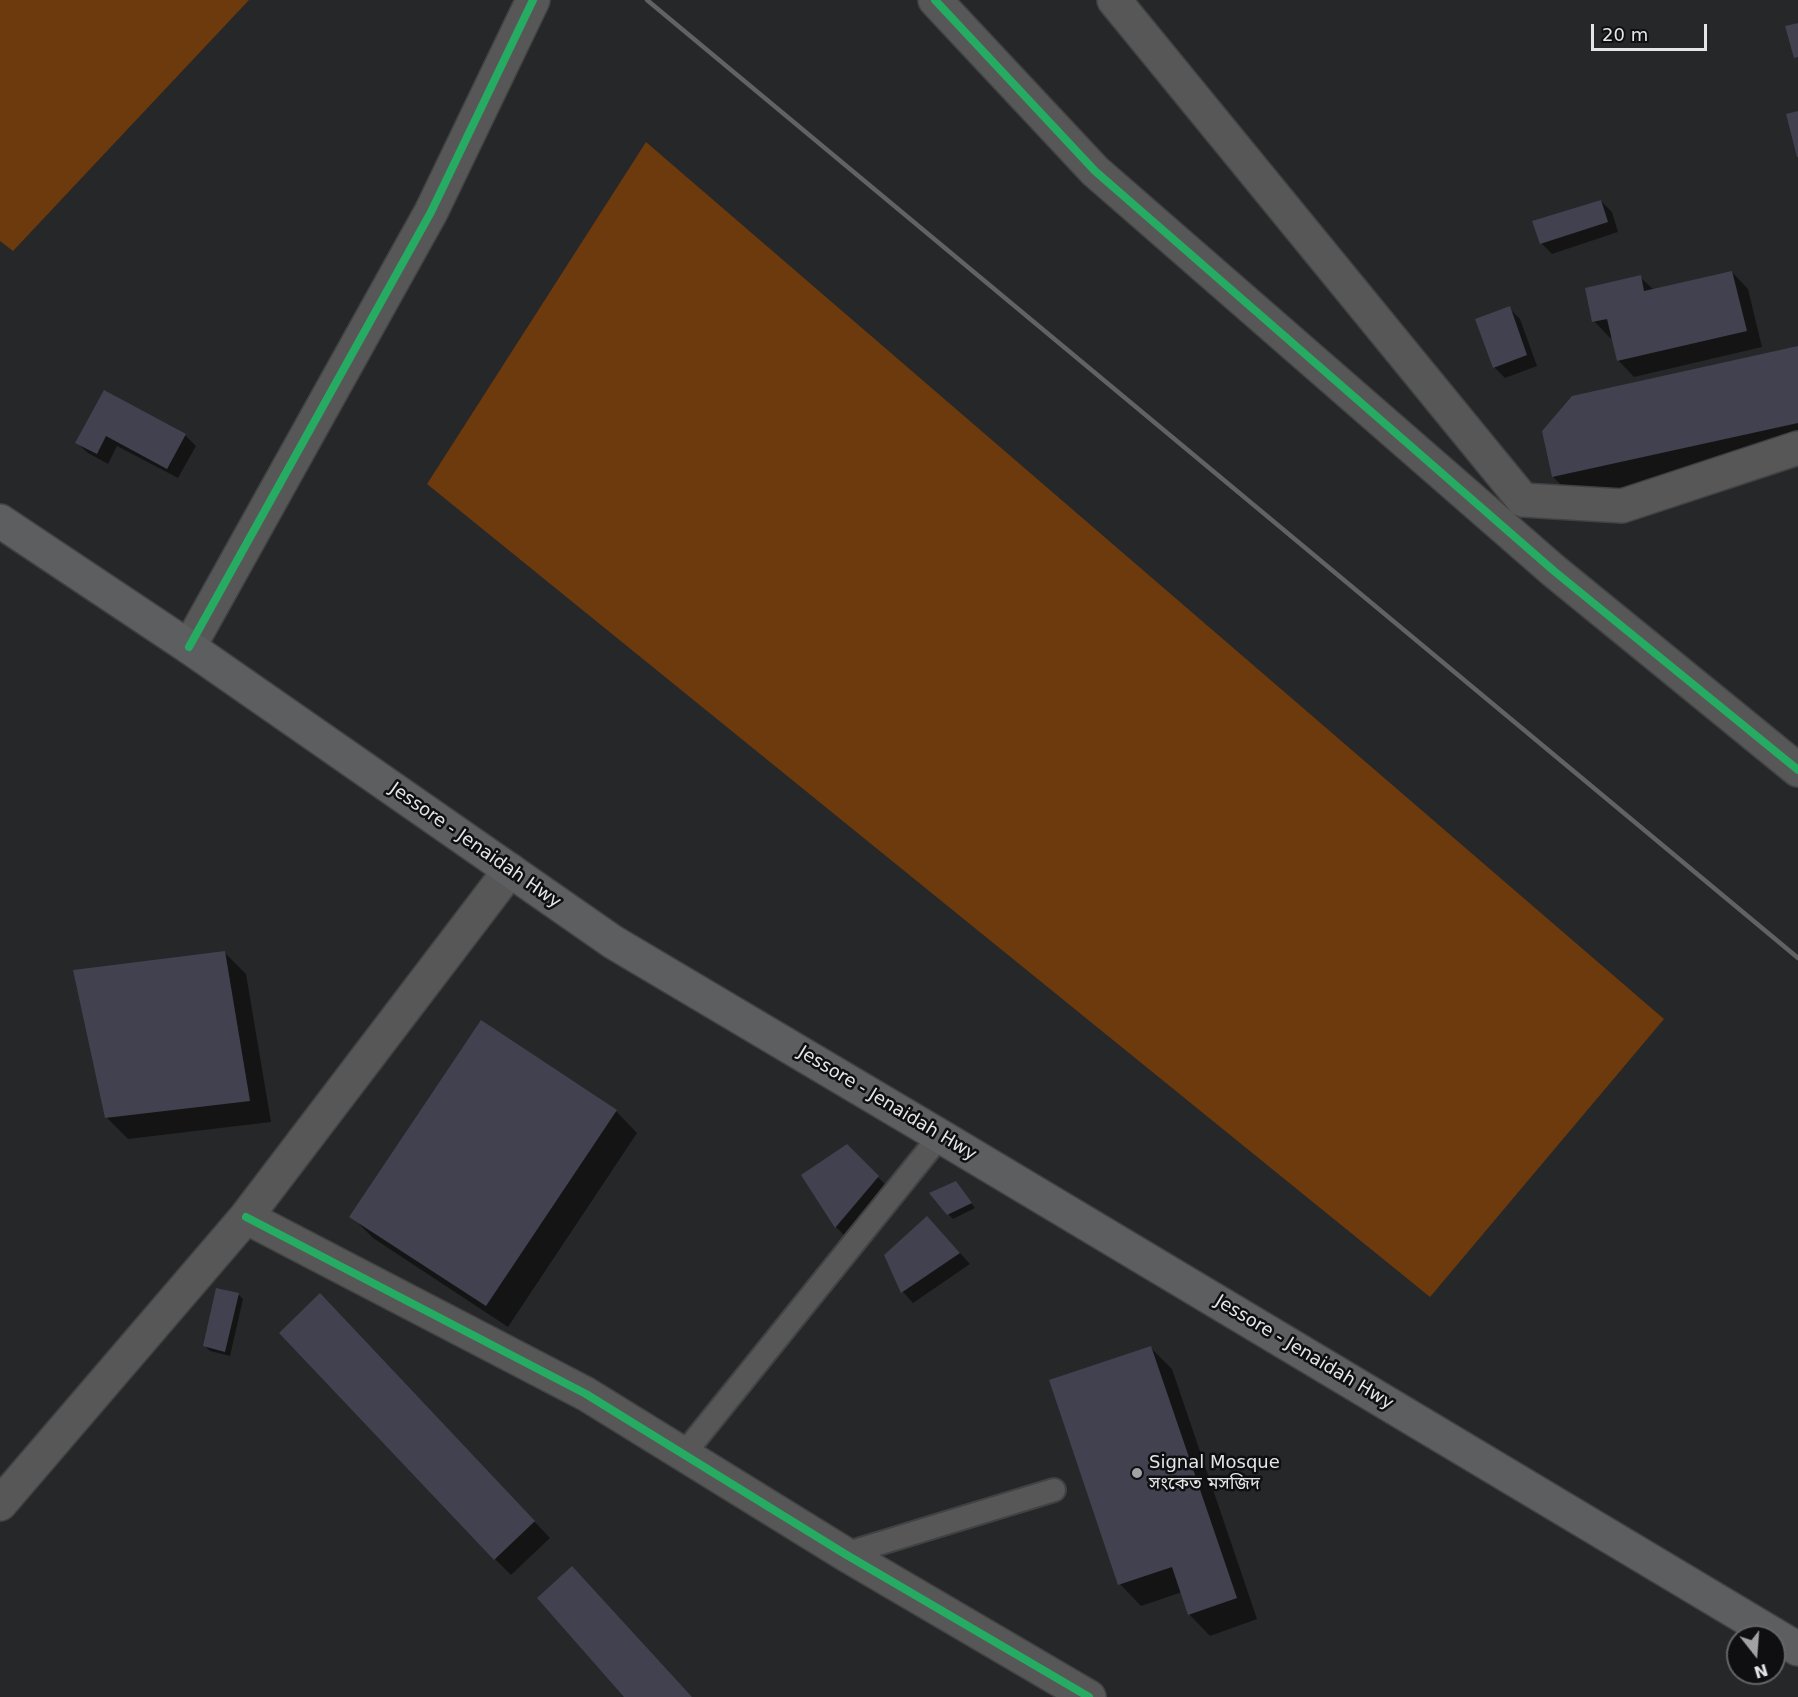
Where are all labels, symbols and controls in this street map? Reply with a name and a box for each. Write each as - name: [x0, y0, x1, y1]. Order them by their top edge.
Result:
- scale bar: [1594, 12, 1710, 50]
- text: 20 m: [1602, 24, 1648, 45]
- street label: Jessore - Jenaidah Hwy: [385, 779, 565, 913]
- street label: Jessore - Jenaidah Hwy: [794, 1042, 980, 1166]
- street label: Jessore - Jenaidah Hwy: [1211, 1291, 1397, 1415]
- place label: Signal Mosque সংকেত মসজিদ: [1149, 1452, 1280, 1494]
- marker: Signal Mosque সংকেত মসজিদ: [1130, 1466, 1144, 1480]
- north arrow: [1726, 1625, 1786, 1685]
- text: N: [1752, 1660, 1770, 1682]

